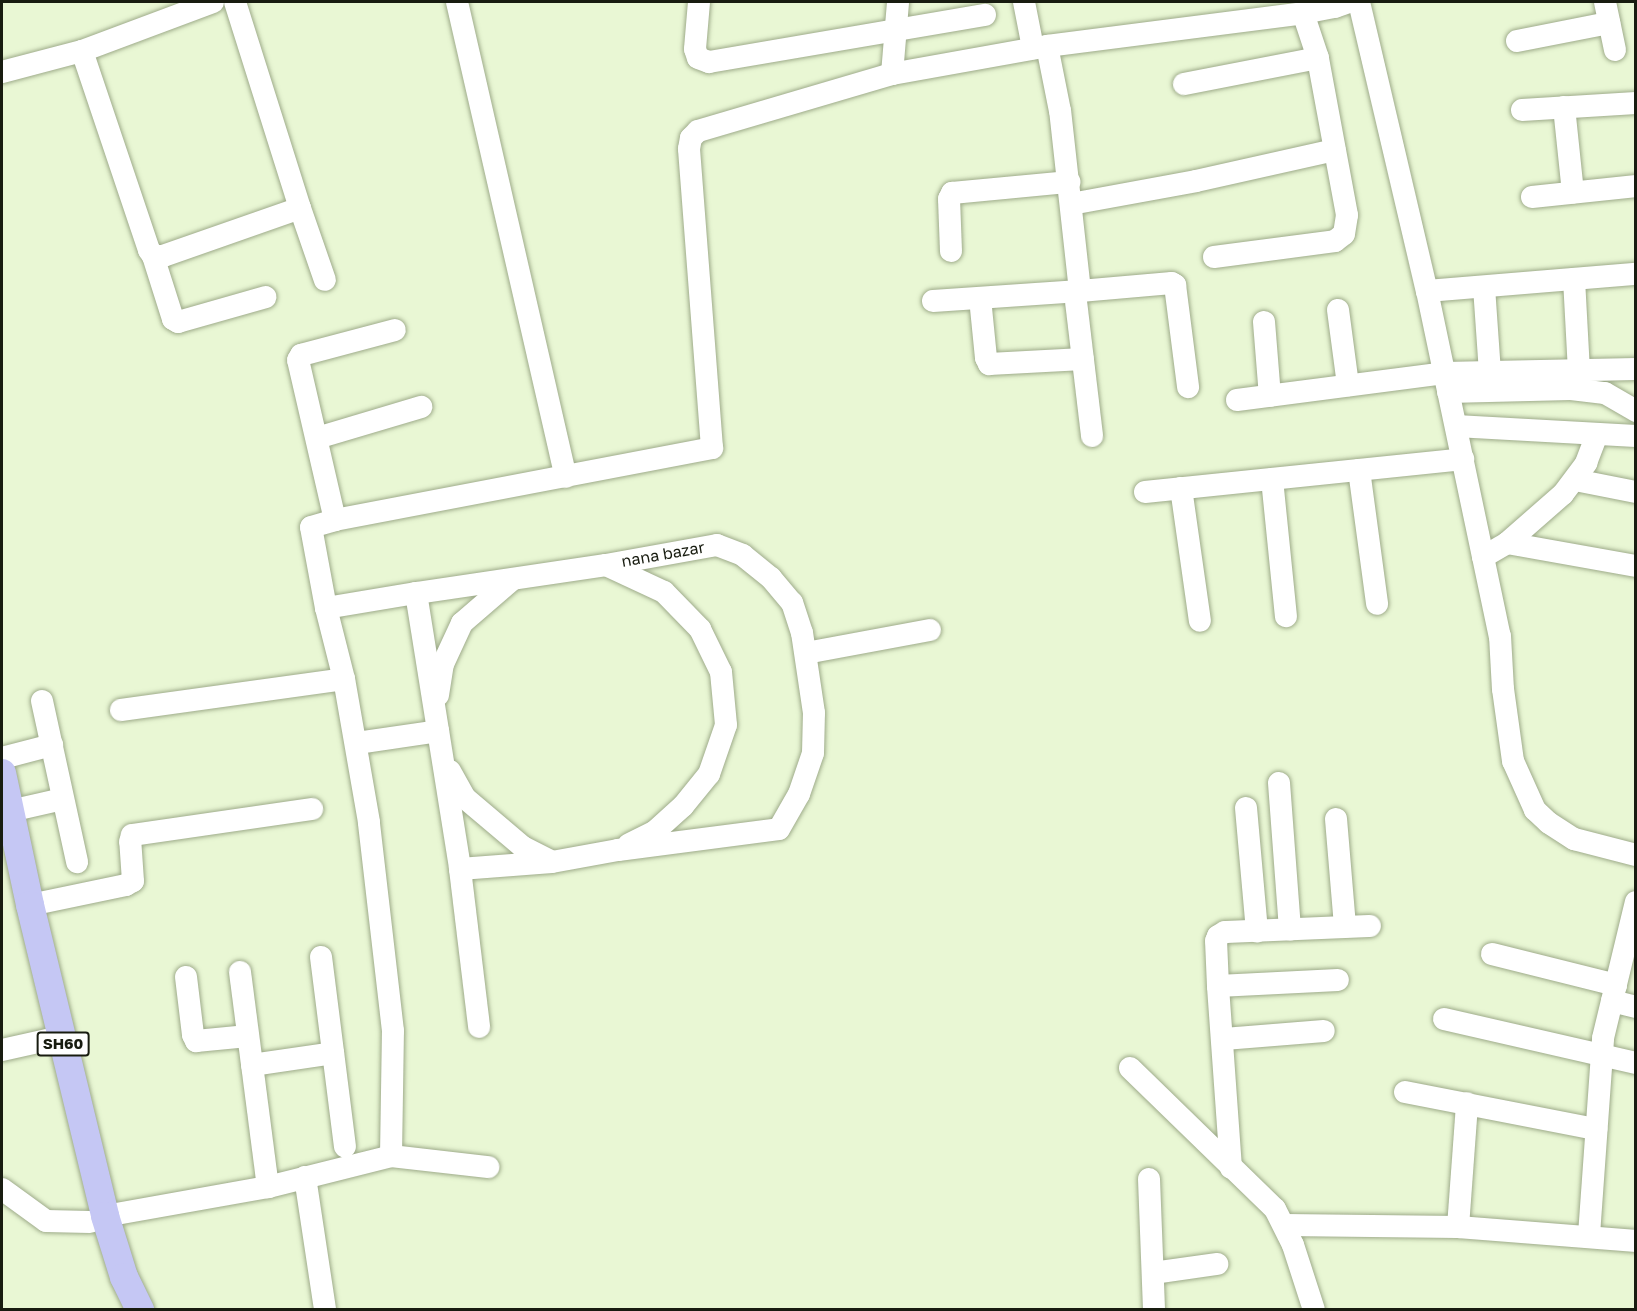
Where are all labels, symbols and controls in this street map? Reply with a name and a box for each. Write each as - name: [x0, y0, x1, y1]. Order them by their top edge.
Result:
- street label: nana bazar: [620, 537, 706, 571]
- road number: SH60: [36, 1032, 90, 1056]

